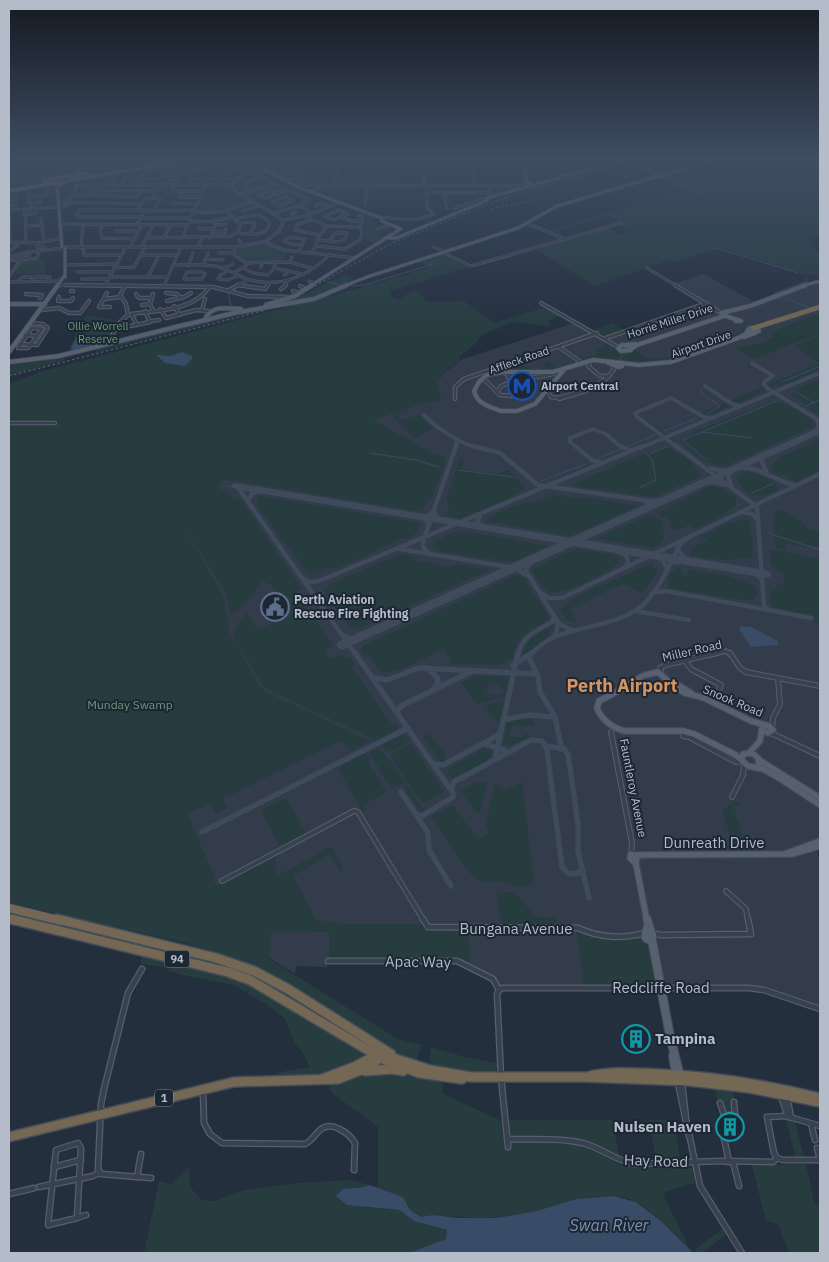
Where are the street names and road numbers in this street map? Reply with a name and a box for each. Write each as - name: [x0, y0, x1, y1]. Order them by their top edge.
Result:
- street label: Horrie Miller Drive: [625, 301, 715, 341]
- street label: Airport Drive: [669, 327, 733, 361]
- street label: Affleck Road: [487, 343, 551, 377]
- street label: Miller Road: [661, 636, 723, 665]
- street label: Snook Road: [701, 681, 766, 720]
- street label: Fauntleroy Avenue: [617, 737, 650, 839]
- street label: Dunreath Drive: [664, 833, 764, 852]
- street label: Bungana Avenue: [460, 919, 572, 938]
- road number: 94: [164, 951, 190, 968]
- street label: Apac Way: [385, 951, 452, 972]
- street label: Redcliffe Road: [612, 978, 710, 997]
- road number: 1: [155, 1090, 173, 1106]
- street label: Hay Road: [624, 1150, 688, 1171]

